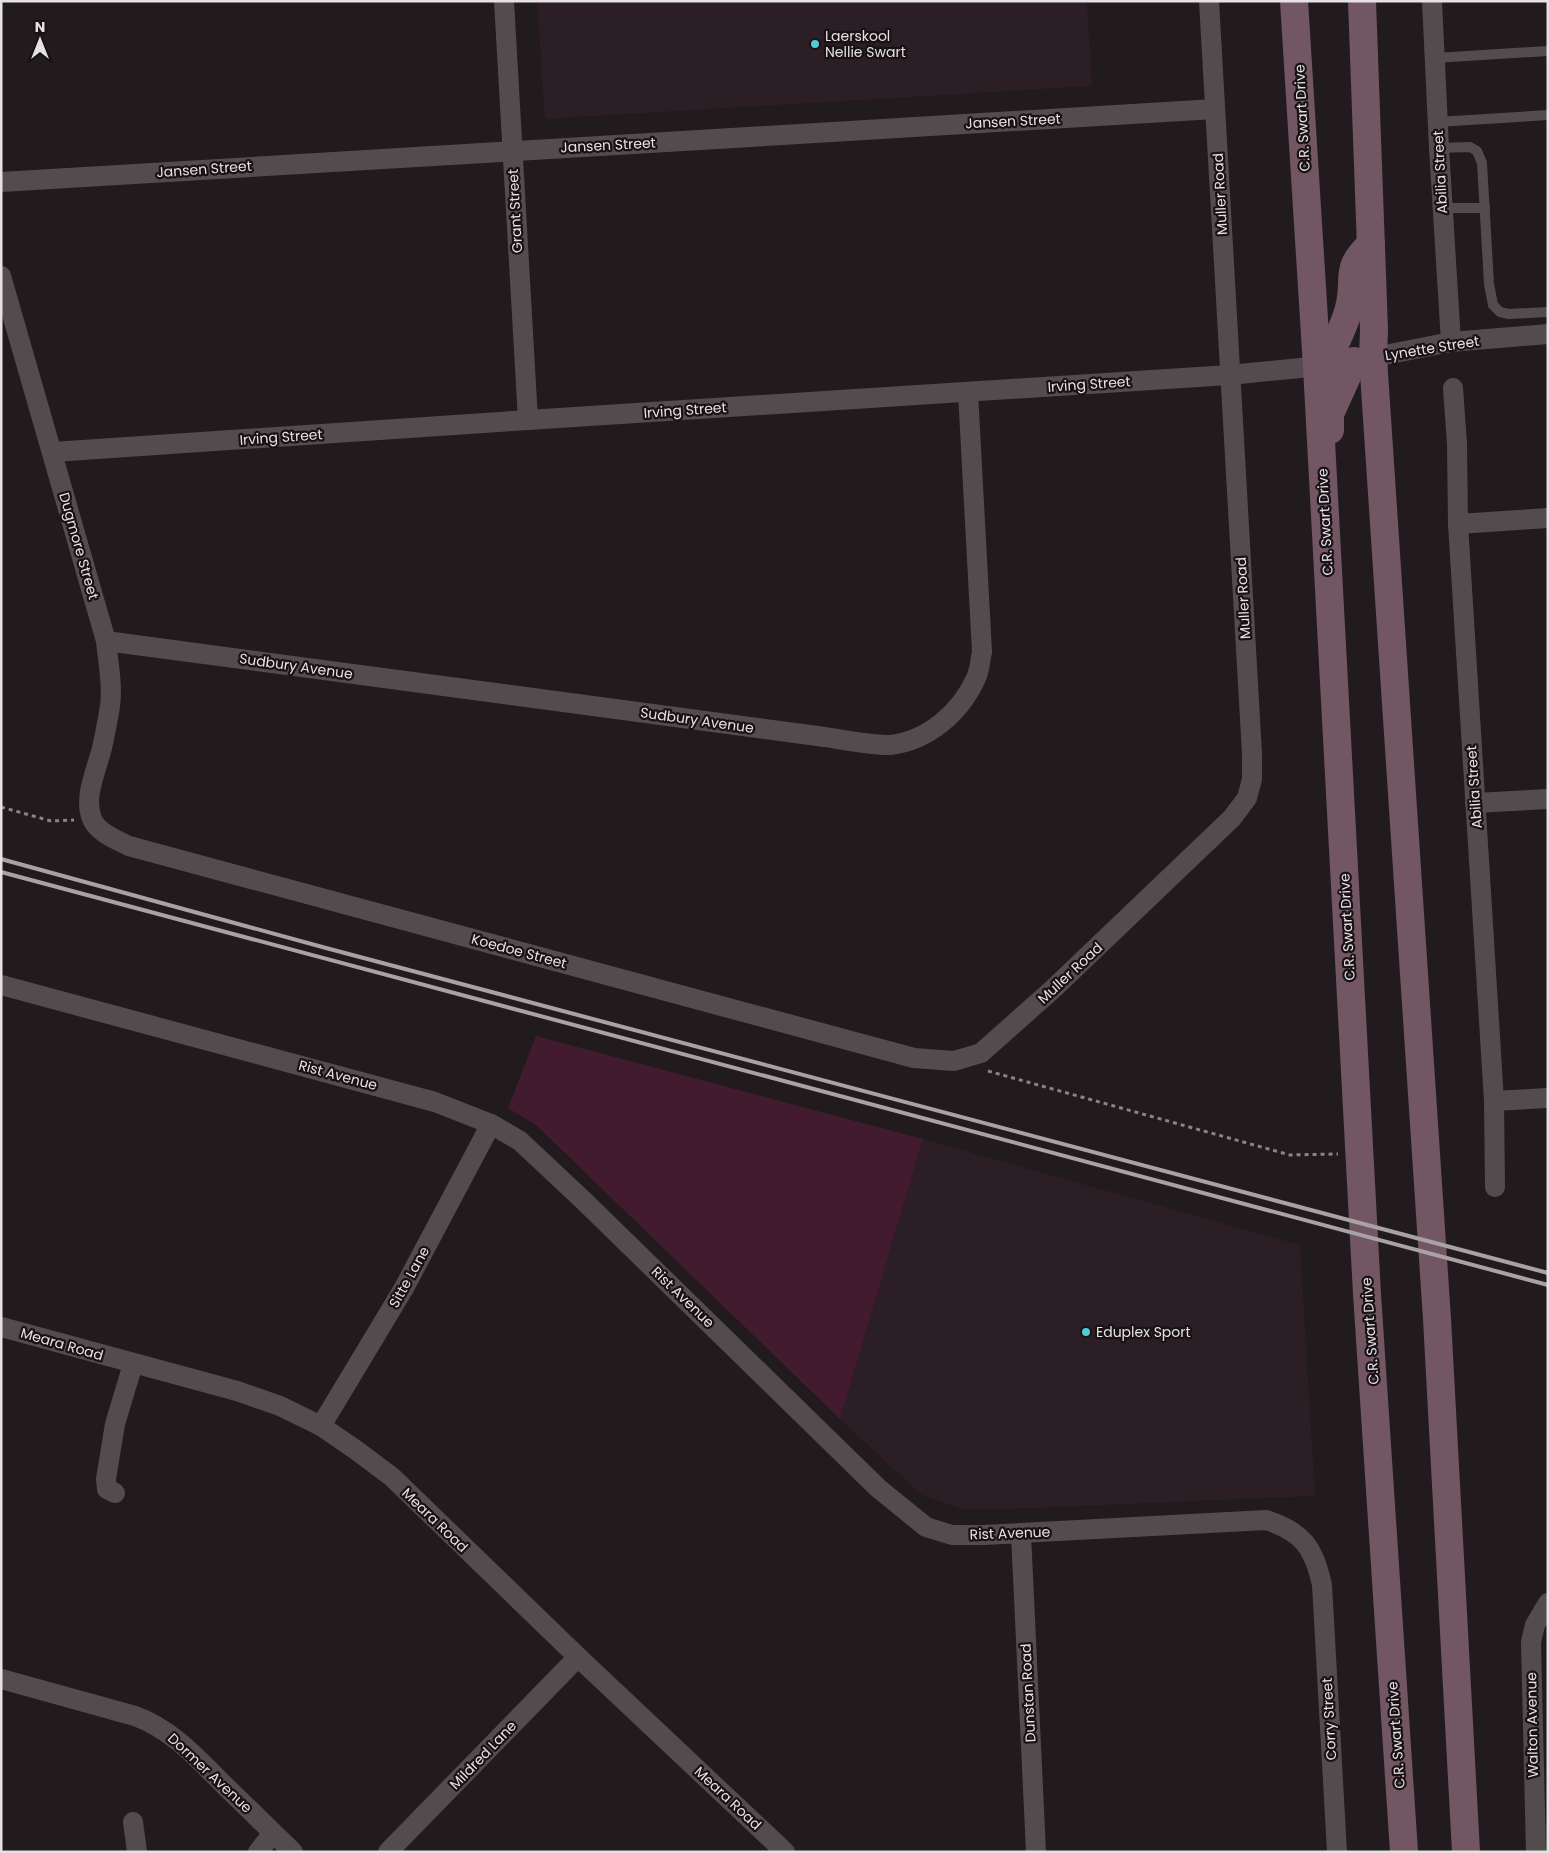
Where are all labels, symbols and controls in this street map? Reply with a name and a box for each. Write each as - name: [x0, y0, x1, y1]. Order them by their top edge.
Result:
- north arrow: [15, 15, 65, 65]
- text: N: [35, 17, 45, 37]
- place label: Laerskool Nellie Swart: [825, 26, 906, 62]
- marker: Laerskool Nellie Swart: [809, 38, 821, 50]
- street label: C.R. Swart Drive: [1289, 64, 1315, 172]
- street label: Jansen Street: [965, 109, 1061, 133]
- street label: Abilia Street: [1428, 130, 1452, 214]
- street label: Jansen Street: [560, 133, 656, 157]
- street label: Muller Road: [1208, 153, 1232, 235]
- street label: Jansen Street: [156, 156, 252, 182]
- street label: Grant Street: [503, 168, 527, 254]
- street label: Lynette Street: [1383, 331, 1481, 365]
- street label: Irving Street: [1047, 371, 1131, 397]
- street label: Irving Street: [643, 397, 727, 423]
- street label: Irving Street: [239, 424, 323, 450]
- street label: C.R. Swart Drive: [1312, 468, 1338, 576]
- street label: Dugmore Street: [54, 490, 104, 602]
- street label: Muller Road: [1231, 557, 1255, 639]
- street label: Sudbury Avenue: [238, 648, 354, 684]
- street label: Sudbury Avenue: [639, 702, 755, 738]
- street label: Abilia Street: [1461, 745, 1487, 829]
- street label: C.R. Swart Drive: [1334, 873, 1360, 981]
- street label: Koedoe Street: [469, 929, 569, 973]
- street label: Muller Road: [1033, 938, 1107, 1008]
- street label: Rist Avenue: [296, 1055, 380, 1095]
- street label: Sitte Lane: [384, 1242, 434, 1311]
- street label: Rist Avenue: [647, 1262, 719, 1332]
- street label: C.R. Swart Drive: [1356, 1276, 1384, 1385]
- place label: Eduplex Sport: [1096, 1322, 1191, 1342]
- street label: Meara Road: [18, 1323, 106, 1365]
- marker: Eduplex Sport: [1080, 1326, 1092, 1338]
- street label: Meara Road: [397, 1483, 473, 1557]
- street label: Rist Avenue: [969, 1522, 1051, 1544]
- street label: Dunstan Road: [1015, 1643, 1041, 1743]
- street label: Walton Avenue: [1521, 1672, 1543, 1778]
- street label: Corry Street: [1317, 1677, 1341, 1761]
- street label: C.R. Swart Drive: [1382, 1680, 1410, 1789]
- street label: Mildred Lane: [445, 1716, 521, 1794]
- street label: Dormer Avenue: [163, 1729, 257, 1818]
- street label: Meara Road: [690, 1762, 766, 1834]

